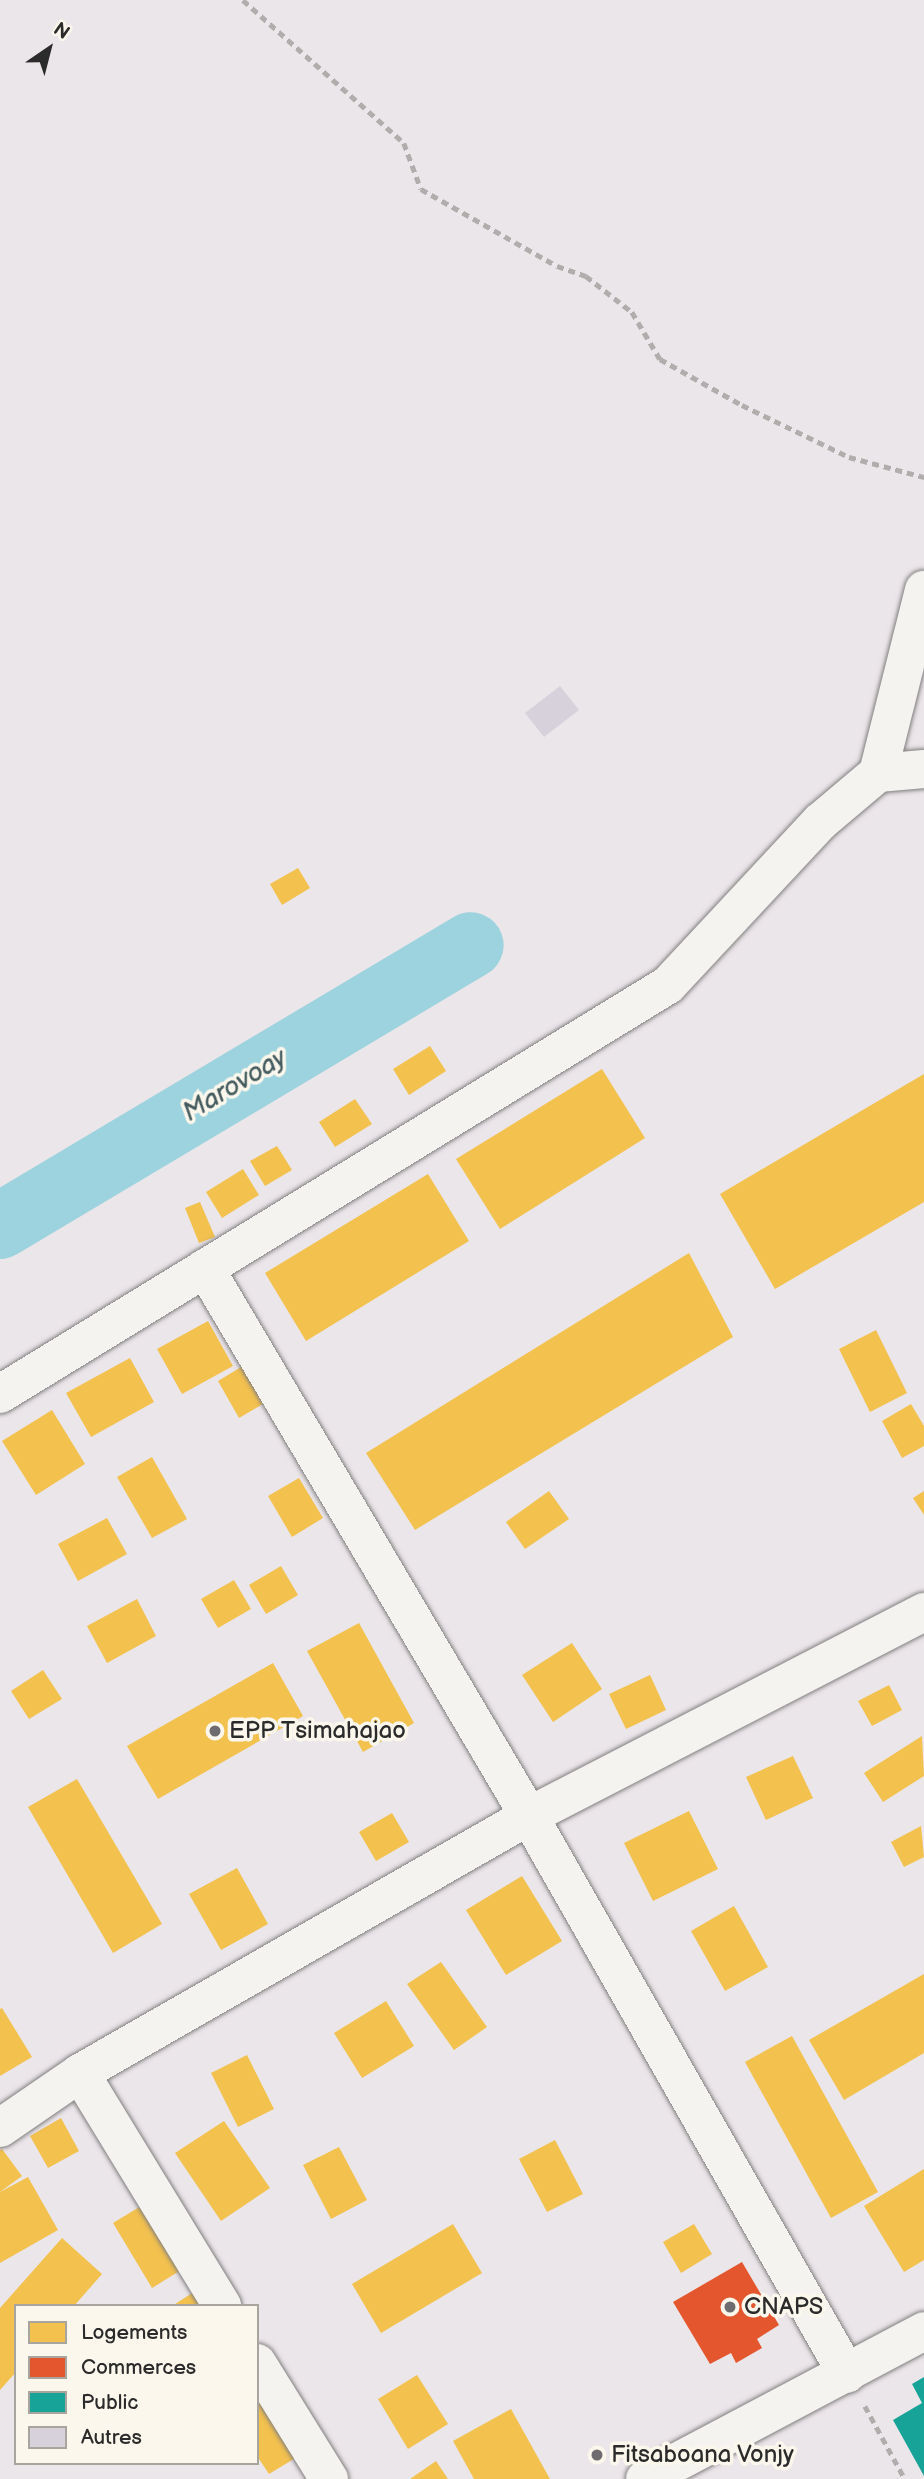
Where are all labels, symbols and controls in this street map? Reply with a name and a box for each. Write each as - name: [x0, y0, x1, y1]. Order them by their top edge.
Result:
- north arrow: [14, 14, 84, 84]
- text: N: [49, 18, 74, 45]
- water label: Marovoay: [178, 1043, 292, 1129]
- place label: EPP Tsimahajao: [229, 1717, 407, 1745]
- marker: EPP Tsimahajao: [207, 1723, 223, 1739]
- place label: CNAPS: [744, 2293, 823, 2321]
- marker: CNAPS: [722, 2299, 738, 2315]
- legend: [14, 2304, 259, 2465]
- text: Logements: [81, 2320, 187, 2345]
- text: Commerces: [81, 2355, 196, 2380]
- text: Public: [81, 2390, 139, 2415]
- text: Autres: [81, 2425, 142, 2450]
- place label: Fitsaboana Vonjy: [611, 2441, 795, 2469]
- marker: Fitsaboana Vonjy: [589, 2447, 605, 2463]

